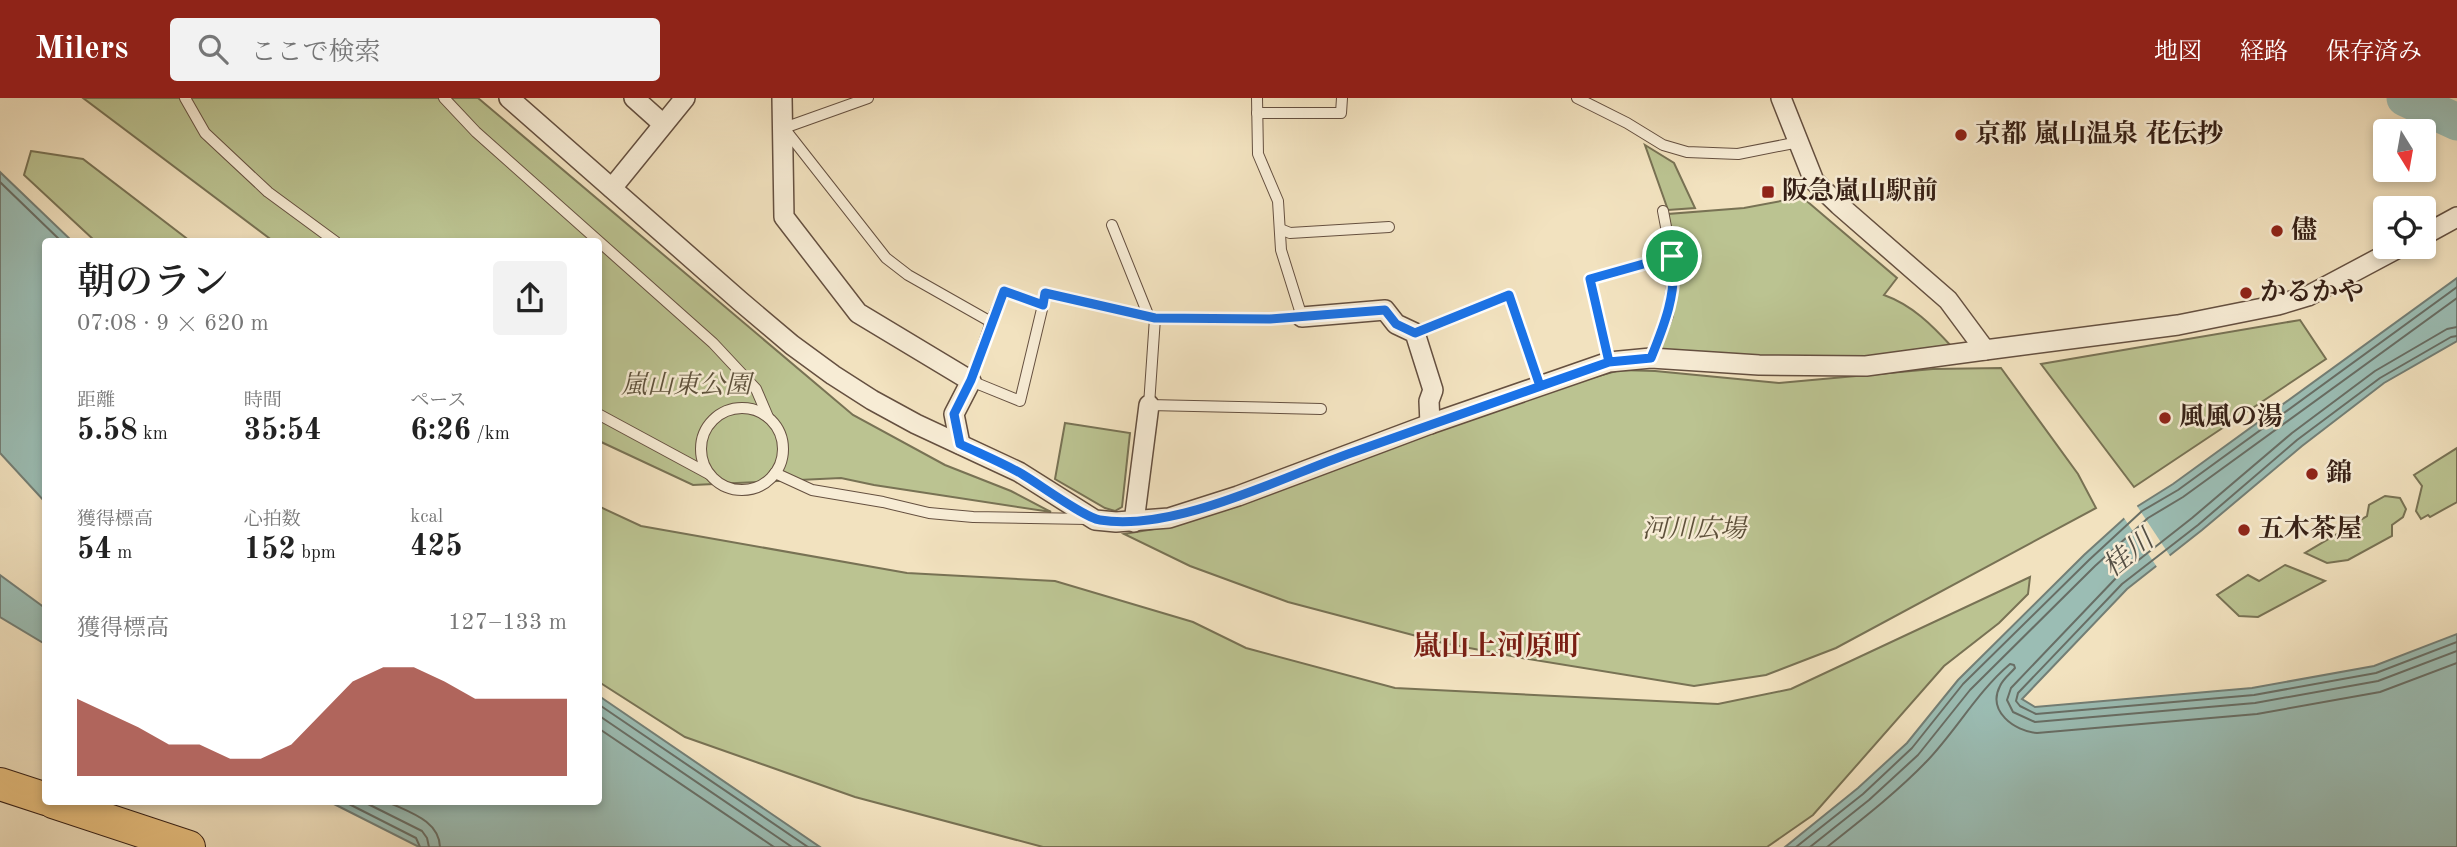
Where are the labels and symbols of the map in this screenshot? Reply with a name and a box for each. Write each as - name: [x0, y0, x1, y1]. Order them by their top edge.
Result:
- place label: 京都 嵐山温泉 花伝抄: [1975, 119, 2224, 148]
- north arrow: [2373, 119, 2436, 182]
- marker: 京都 嵐山温泉 花伝抄: [1953, 127, 1969, 143]
- place label: 阪急嵐山駅前: [1782, 176, 1938, 205]
- marker: 阪急嵐山駅前: [1760, 184, 1776, 200]
- place label: 儘: [2291, 215, 2317, 244]
- marker: 儘: [2269, 223, 2285, 239]
- pin: [1642, 226, 1702, 286]
- place label: かるかや: [2260, 279, 2364, 306]
- marker: かるかや: [2238, 285, 2254, 301]
- park label: 嵐山東公園: [621, 371, 755, 399]
- place label: 風風の湯: [2179, 402, 2283, 431]
- marker: 風風の湯: [2157, 410, 2173, 426]
- place label: 錦: [2326, 458, 2352, 487]
- marker: 錦: [2304, 466, 2320, 482]
- place label: 五木茶屋: [2258, 514, 2362, 543]
- park label: 河川広場: [1642, 515, 1748, 543]
- water label: 桂川: [2097, 522, 2162, 584]
- marker: 五木茶屋: [2236, 522, 2252, 538]
- district label: 嵐山上河原町: [1413, 630, 1581, 662]

